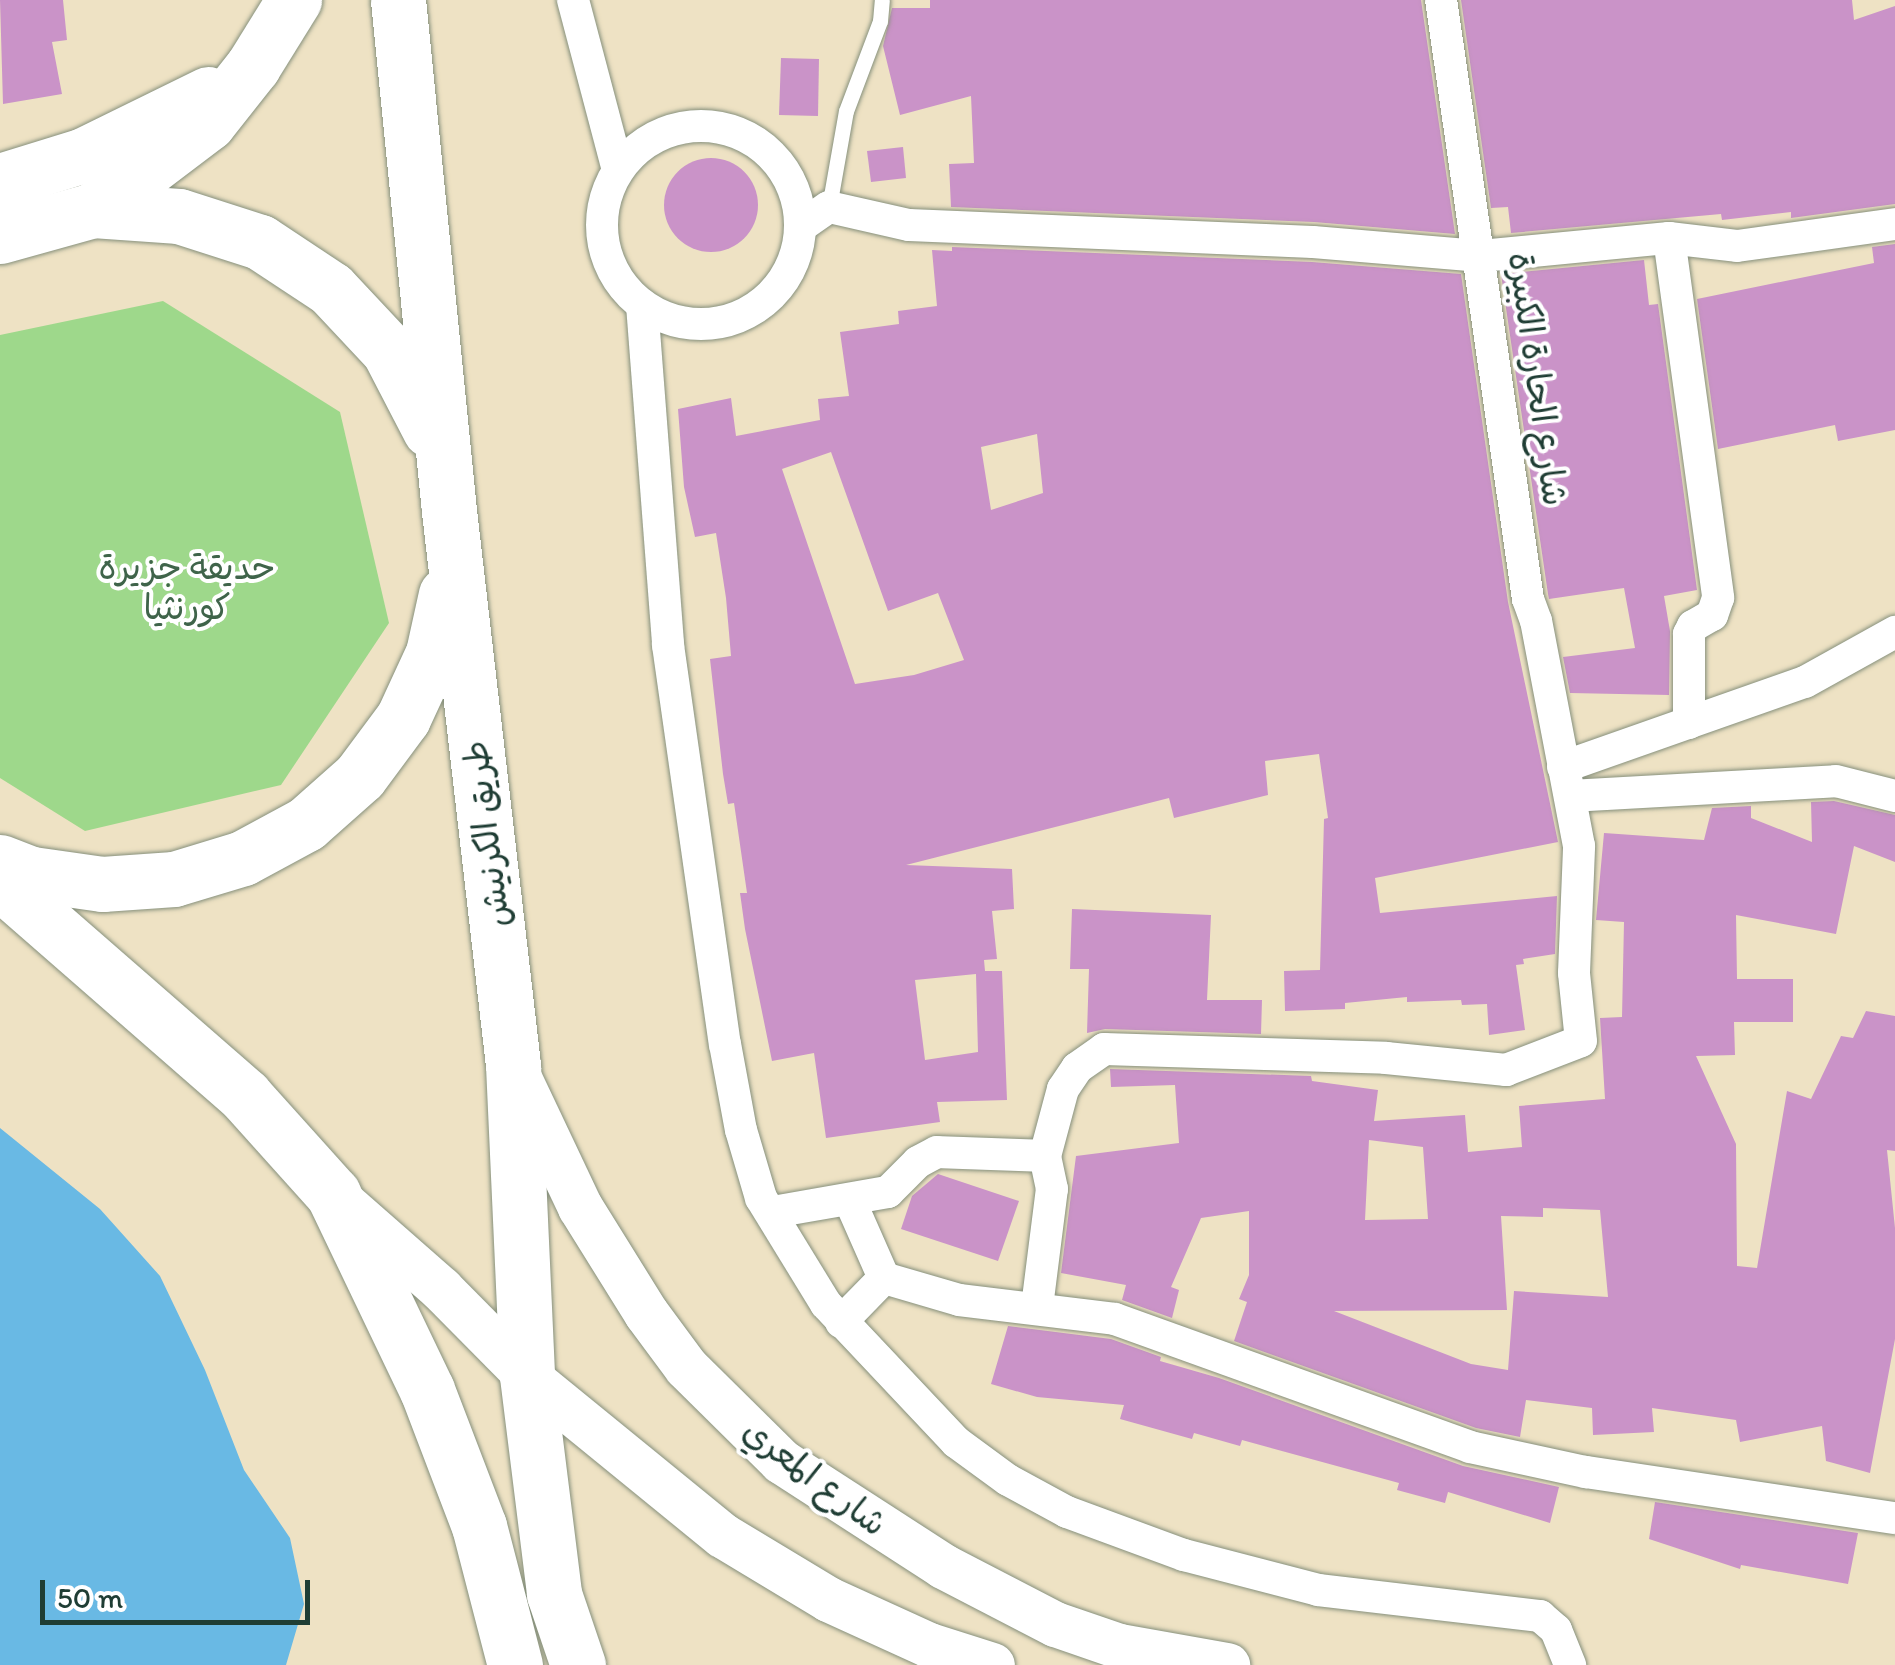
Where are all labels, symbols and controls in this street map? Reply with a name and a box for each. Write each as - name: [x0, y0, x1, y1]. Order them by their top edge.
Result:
- street label: شارع الحارة الكبيرة: [1499, 250, 1577, 508]
- park label: حديقة جزيرة كورنثيا: [99, 546, 275, 628]
- street label: طريق الكرنيش: [454, 738, 518, 930]
- street label: شارع المعري: [735, 1409, 895, 1545]
- scale bar: [45, 1560, 315, 1622]
- text: 50 m: [57, 1579, 123, 1616]

